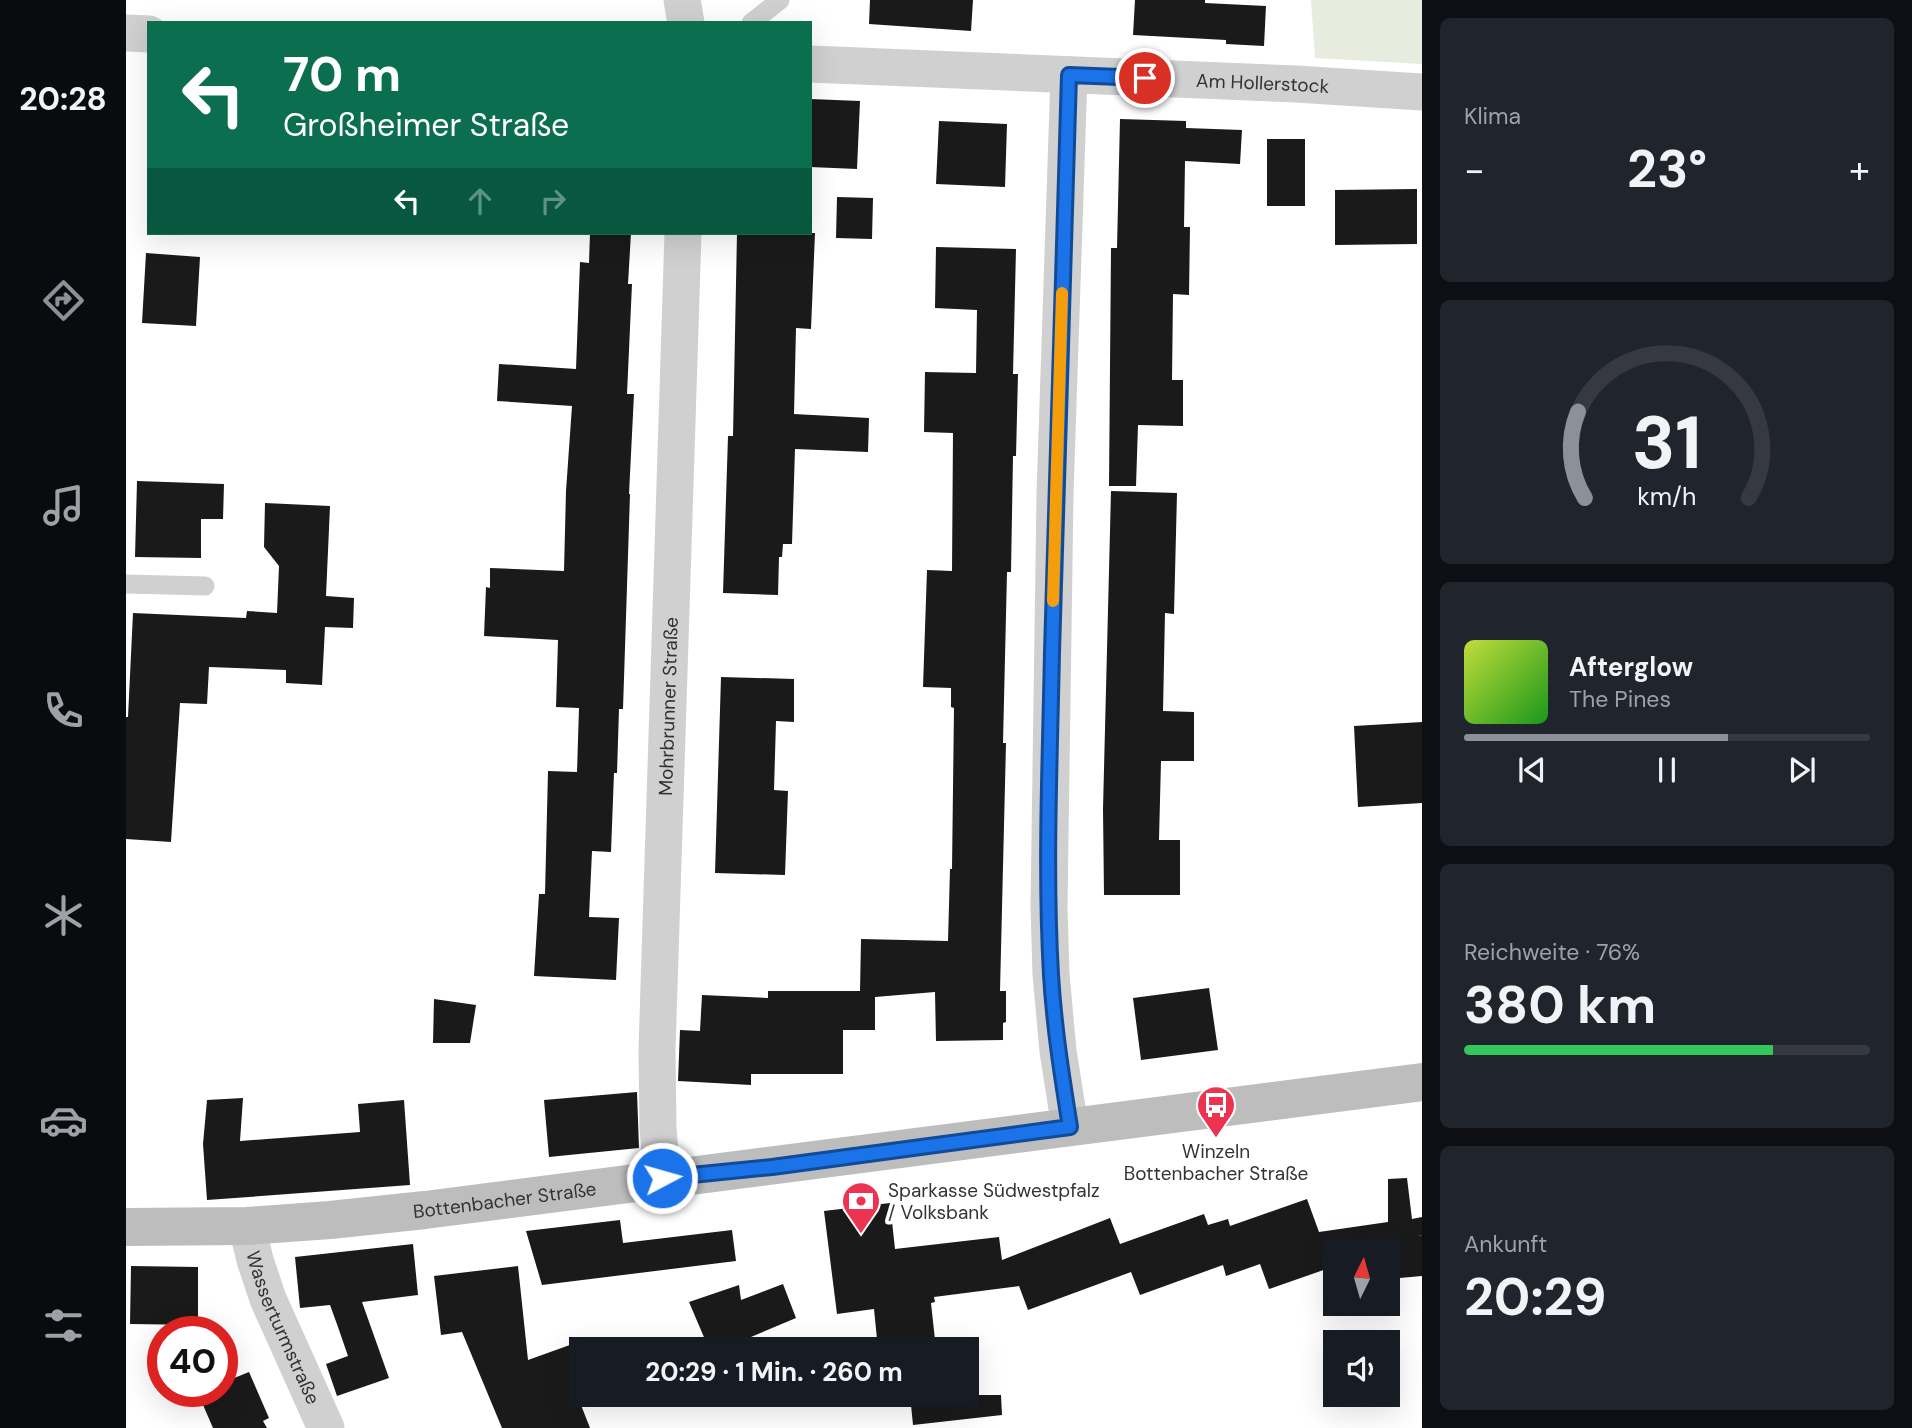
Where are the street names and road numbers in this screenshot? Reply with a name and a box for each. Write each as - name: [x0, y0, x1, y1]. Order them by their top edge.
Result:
- street label: Am Hollerstock: [1196, 67, 1330, 99]
- street label: Mohrbrunner Straße: [653, 617, 683, 796]
- street label: Bottenbacher Straße: [412, 1176, 598, 1224]
- street label: Wasserturmstraße: [241, 1248, 326, 1408]

